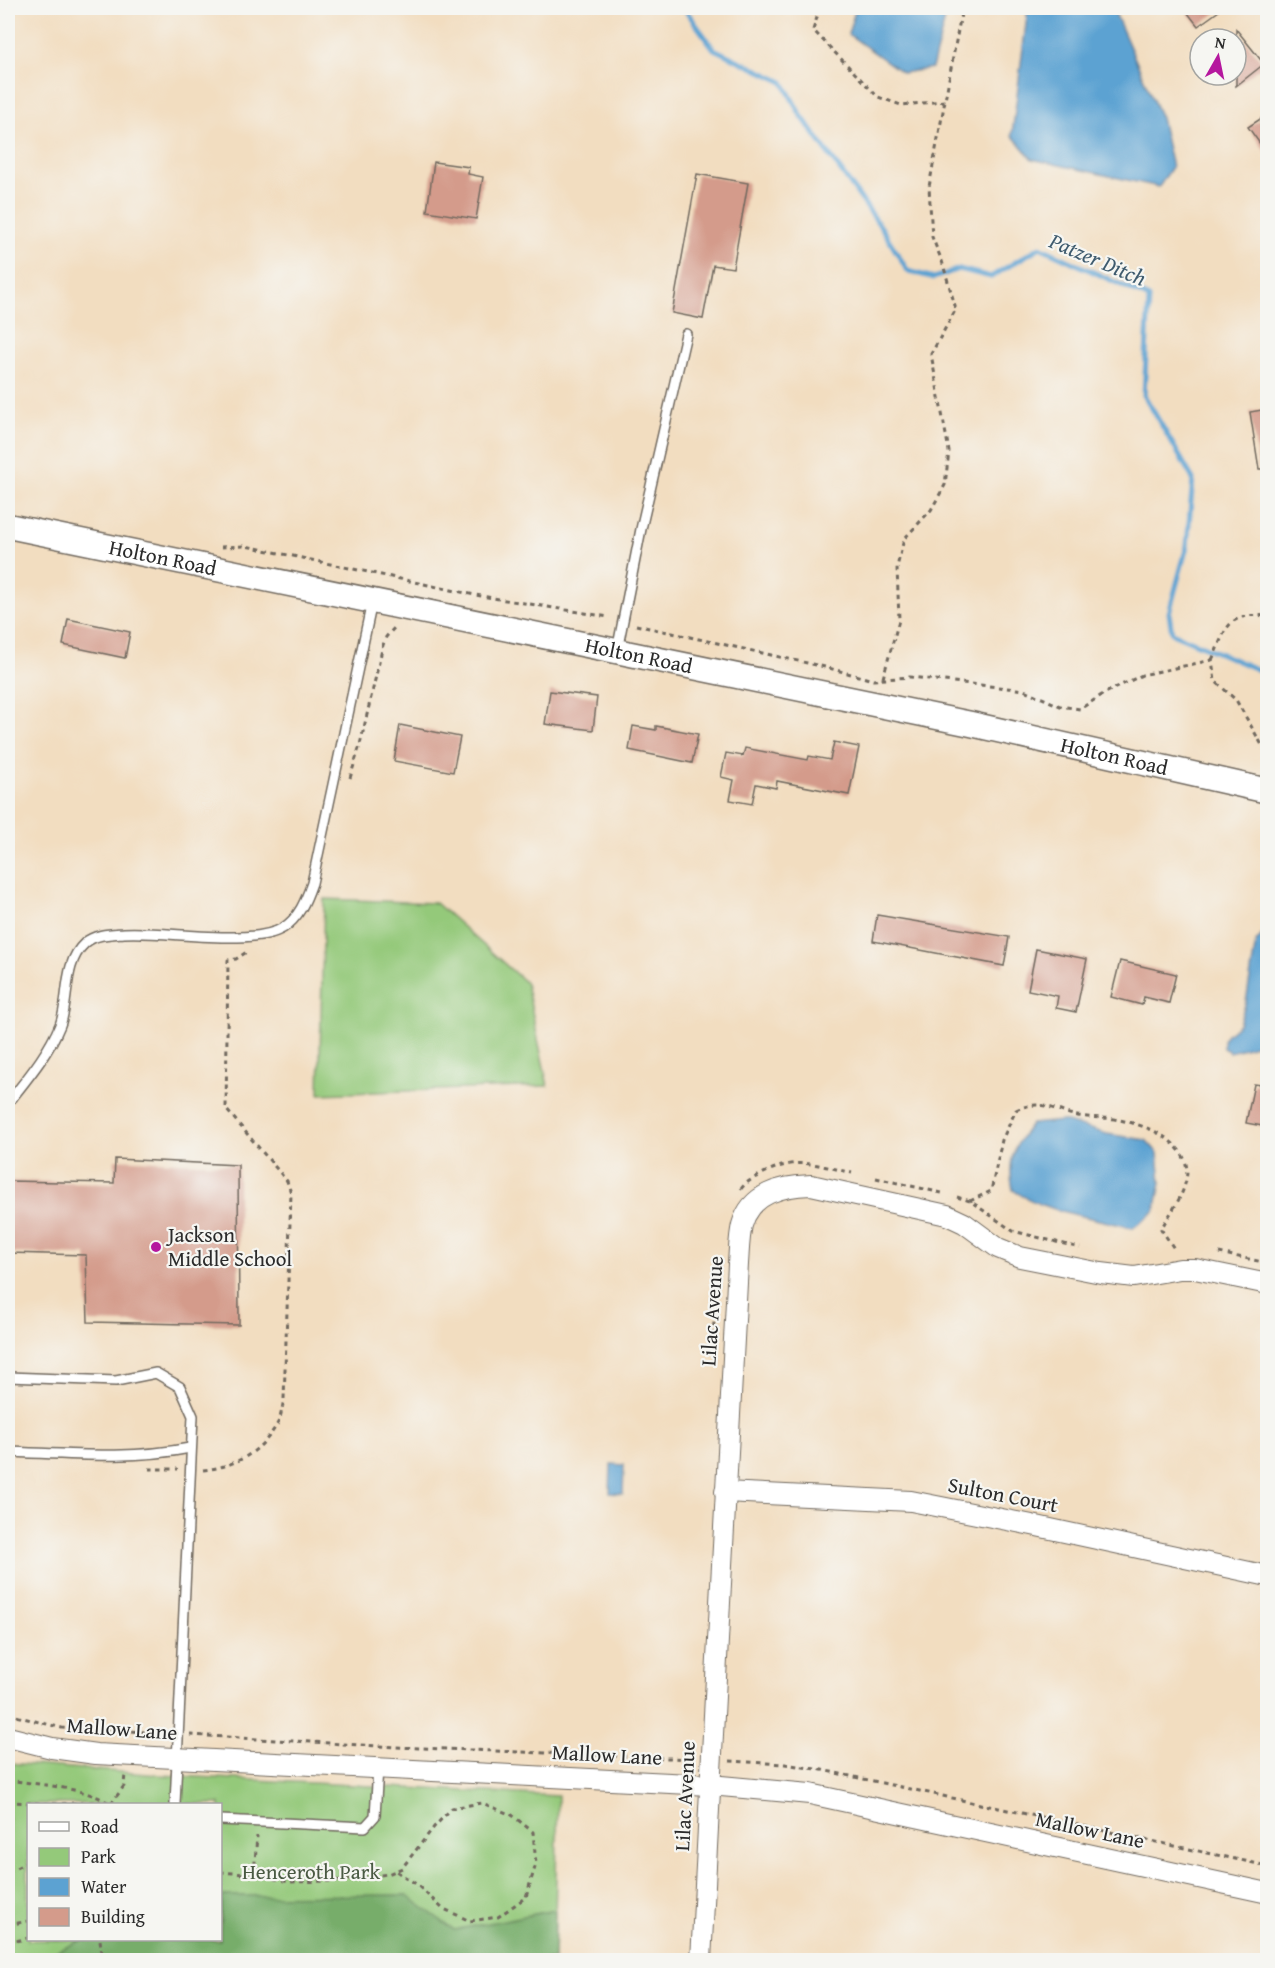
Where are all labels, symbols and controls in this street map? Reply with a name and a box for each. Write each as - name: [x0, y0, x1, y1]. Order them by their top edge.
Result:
- north arrow: [1188, 27, 1248, 87]
- text: N: [1213, 29, 1228, 55]
- water label: Patzer Ditch: [1044, 224, 1151, 294]
- street label: Holton Road: [106, 531, 220, 584]
- street label: Holton Road: [582, 629, 696, 682]
- street label: Holton Road: [1058, 729, 1172, 783]
- place label: Jackson Middle School: [165, 1219, 292, 1274]
- marker: Jackson Middle School: [149, 1240, 163, 1254]
- street label: Lilac Avenue: [692, 1255, 731, 1367]
- street label: Sulton Court: [945, 1469, 1061, 1520]
- street label: Mallow Lane: [66, 1709, 178, 1748]
- street label: Mallow Lane: [551, 1736, 663, 1773]
- street label: Lilac Avenue: [666, 1740, 703, 1852]
- legend: [27, 1803, 222, 1941]
- street label: Mallow Lane: [1033, 1803, 1148, 1856]
- text: Road: [81, 1813, 119, 1840]
- text: Park: [81, 1843, 117, 1870]
- park label: Henceroth Park: [242, 1856, 380, 1887]
- text: Water: [81, 1873, 127, 1900]
- text: Building: [81, 1903, 145, 1930]

